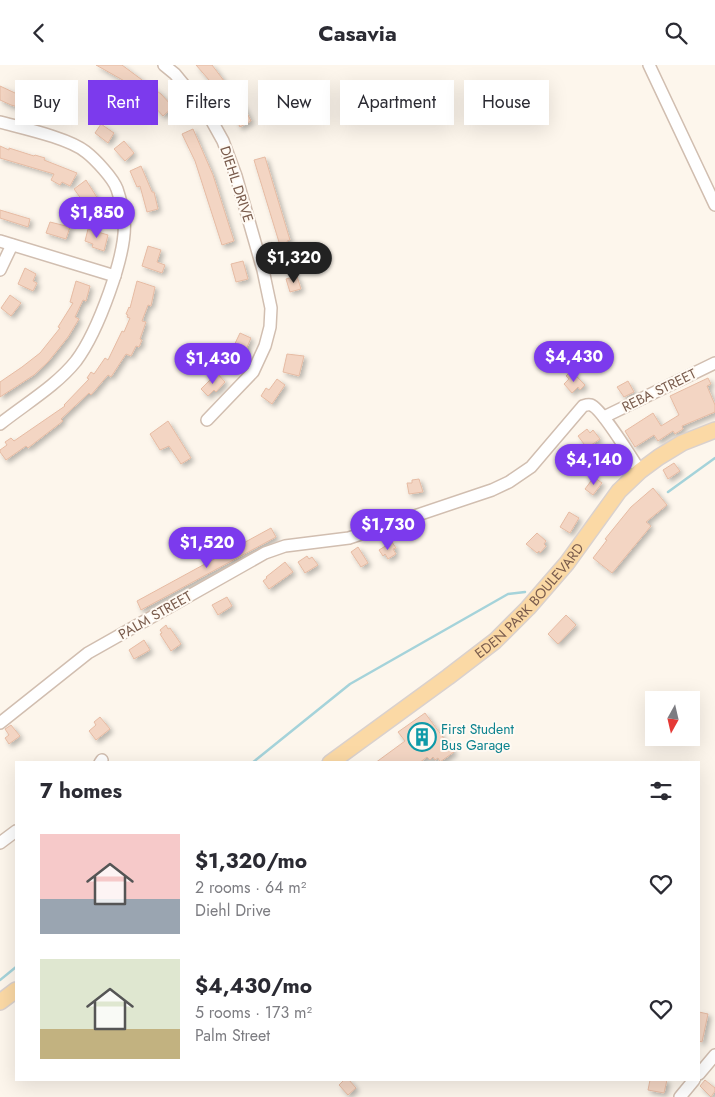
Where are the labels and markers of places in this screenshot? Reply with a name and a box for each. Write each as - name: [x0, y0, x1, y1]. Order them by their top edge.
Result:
- pin: $1,850: [56, 197, 138, 239]
- pin: $1,320: [253, 241, 335, 284]
- pin: $4,430: [533, 341, 615, 383]
- pin: $1,430: [172, 343, 254, 385]
- pin: $4,140: [553, 443, 635, 486]
- pin: $1,730: [347, 509, 429, 551]
- pin: $1,520: [166, 527, 248, 569]
- place label: First Student Bus Garage: [441, 719, 515, 755]
- building icon: First Student Bus Garage: [407, 722, 437, 752]

